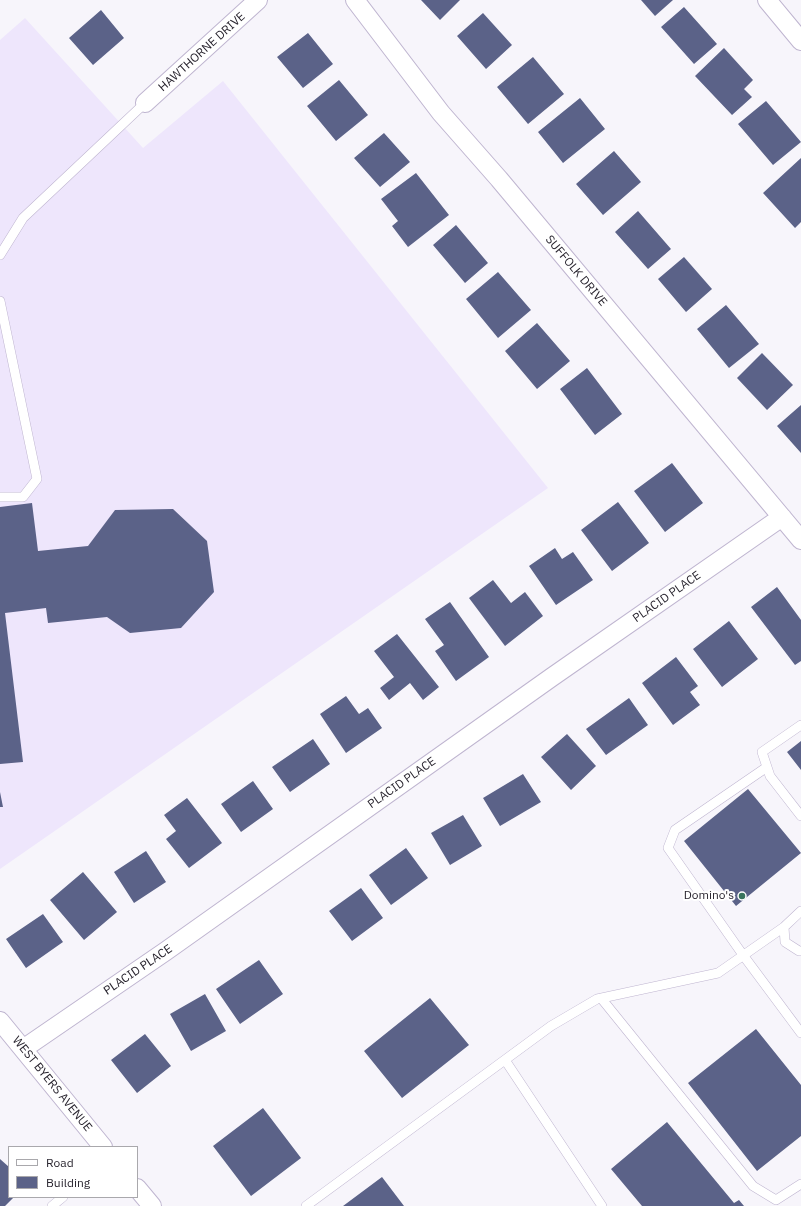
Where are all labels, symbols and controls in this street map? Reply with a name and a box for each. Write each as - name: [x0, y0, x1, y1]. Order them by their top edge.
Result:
- street label: HAWTHORNE DRIVE: [156, 9, 248, 95]
- street label: SUFFOLK DRIVE: [542, 233, 610, 309]
- street label: PLACID PLACE: [630, 568, 704, 626]
- street label: PLACID PLACE: [365, 754, 439, 812]
- place label: Domino's: [684, 889, 734, 903]
- marker: Domino's: [737, 891, 747, 901]
- street label: PLACID PLACE: [101, 942, 175, 998]
- street label: WEST BYERS AVENUE: [9, 1033, 95, 1135]
- legend: [8, 1146, 138, 1198]
- text: Road: [46, 1155, 74, 1170]
- text: Building: [46, 1175, 90, 1190]

